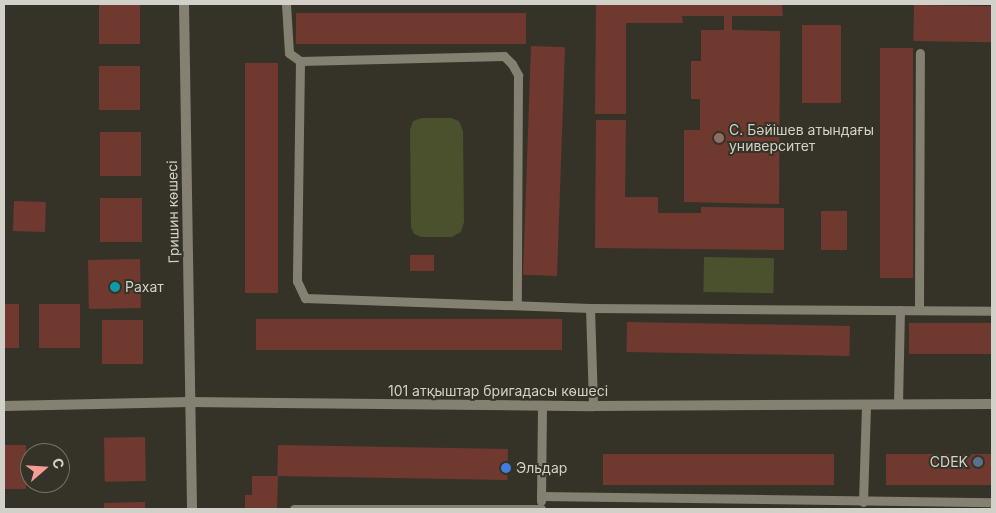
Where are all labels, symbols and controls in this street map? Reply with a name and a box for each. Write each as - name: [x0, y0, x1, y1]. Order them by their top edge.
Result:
- place label: С. Бәйішев атындағы университет: [729, 122, 874, 154]
- marker: С. Бәйішев атындағы университет: [713, 132, 725, 144]
- street label: Гришин көшесі: [164, 160, 182, 264]
- place label: Рахат: [125, 279, 164, 295]
- marker: Рахат: [109, 281, 121, 293]
- street label: 101 атқыштар бригадасы көшесі: [388, 383, 608, 399]
- north arrow: [20, 443, 70, 493]
- place label: CDEK: [930, 454, 968, 470]
- text: С: [49, 456, 68, 471]
- marker: CDEK: [972, 456, 984, 468]
- place label: Эльдар: [516, 460, 567, 476]
- marker: Эльдар: [500, 462, 512, 474]

